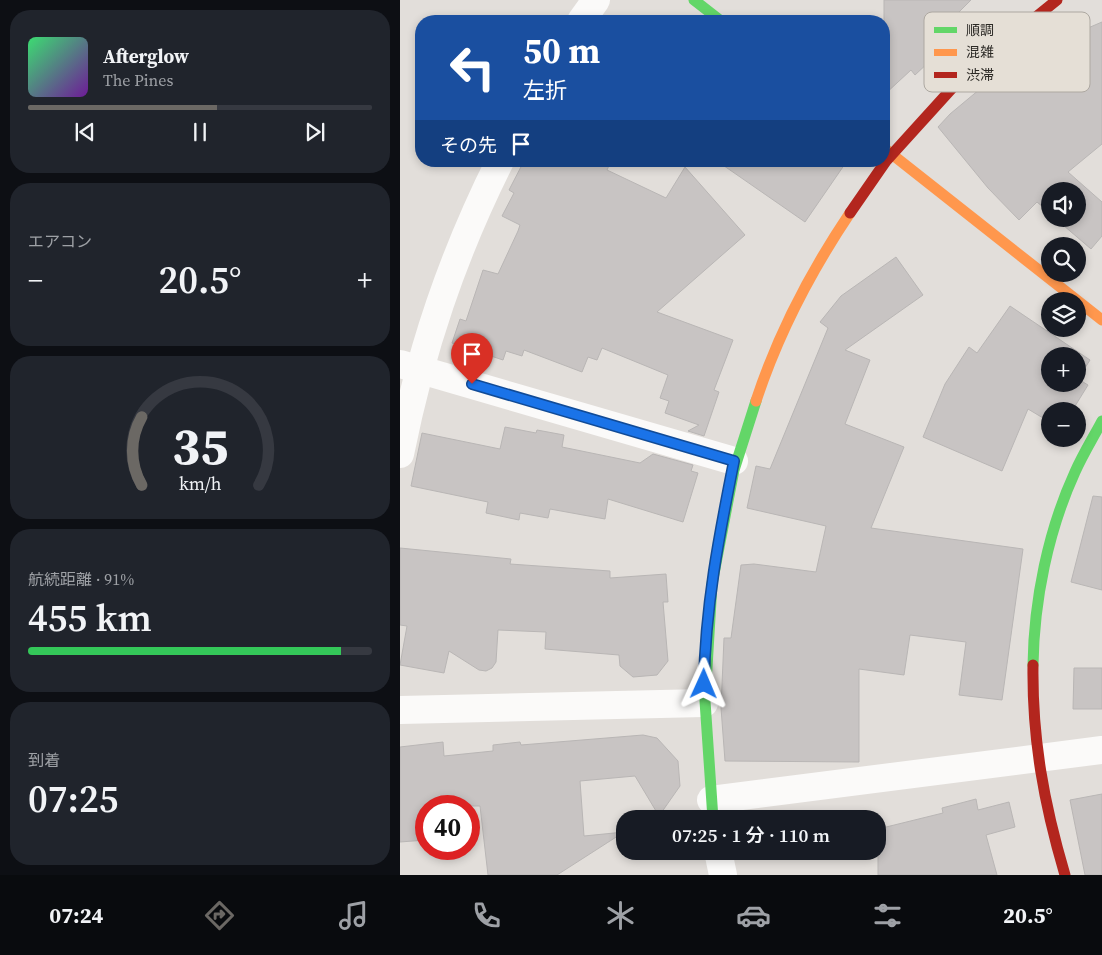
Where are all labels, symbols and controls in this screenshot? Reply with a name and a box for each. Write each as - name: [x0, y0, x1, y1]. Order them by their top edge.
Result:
- legend: [924, 12, 1090, 92]
- text: 順調: [966, 20, 994, 40]
- text: 50 m: [523, 27, 600, 75]
- icon: left: [440, 35, 505, 100]
- text: 混雑: [966, 42, 994, 62]
- text: Afterglow: [103, 43, 189, 69]
- text: 渋滞: [966, 65, 994, 85]
- text: The Pines: [103, 69, 173, 91]
- text: 左折: [523, 75, 567, 105]
- icon: previous: [71, 118, 99, 146]
- icon: pause: [186, 118, 214, 146]
- icon: next: [301, 118, 329, 146]
- icon: arrive: [507, 130, 535, 158]
- text: その先: [440, 132, 497, 158]
- map controls: [1041, 182, 1086, 447]
- button: sound: [1041, 182, 1086, 227]
- text: エアコン: [28, 230, 92, 252]
- button: search: [1041, 237, 1086, 282]
- text: 20.5°: [158, 254, 242, 306]
- text: −: [28, 261, 43, 299]
- text: +: [357, 261, 372, 299]
- button: layers: [1041, 292, 1086, 337]
- pin: [451, 333, 493, 384]
- icon: arrive: [458, 340, 486, 368]
- button: +: [1041, 347, 1086, 392]
- button: −: [1041, 402, 1086, 447]
- text: 35: [172, 410, 228, 481]
- text: km/h: [179, 471, 222, 496]
- text: 航続距離 · 91%: [28, 568, 134, 590]
- text: 455 km: [28, 592, 152, 644]
- position arrow: [677, 657, 729, 709]
- text: 到着: [28, 749, 60, 771]
- text: 07:25: [28, 773, 118, 825]
- speed limit sign: 40: [415, 795, 480, 860]
- text: 07:25 · 1 分 · 110 m: [672, 822, 830, 848]
- icon: directions: [202, 898, 237, 933]
- icon: music: [336, 898, 371, 933]
- icon: phone: [469, 898, 504, 933]
- icon: climate: [603, 898, 638, 933]
- icon: car: [736, 898, 771, 933]
- icon: filters: [870, 898, 905, 933]
- text: 07:24: [49, 900, 104, 930]
- text: 20.5°: [1003, 900, 1053, 930]

